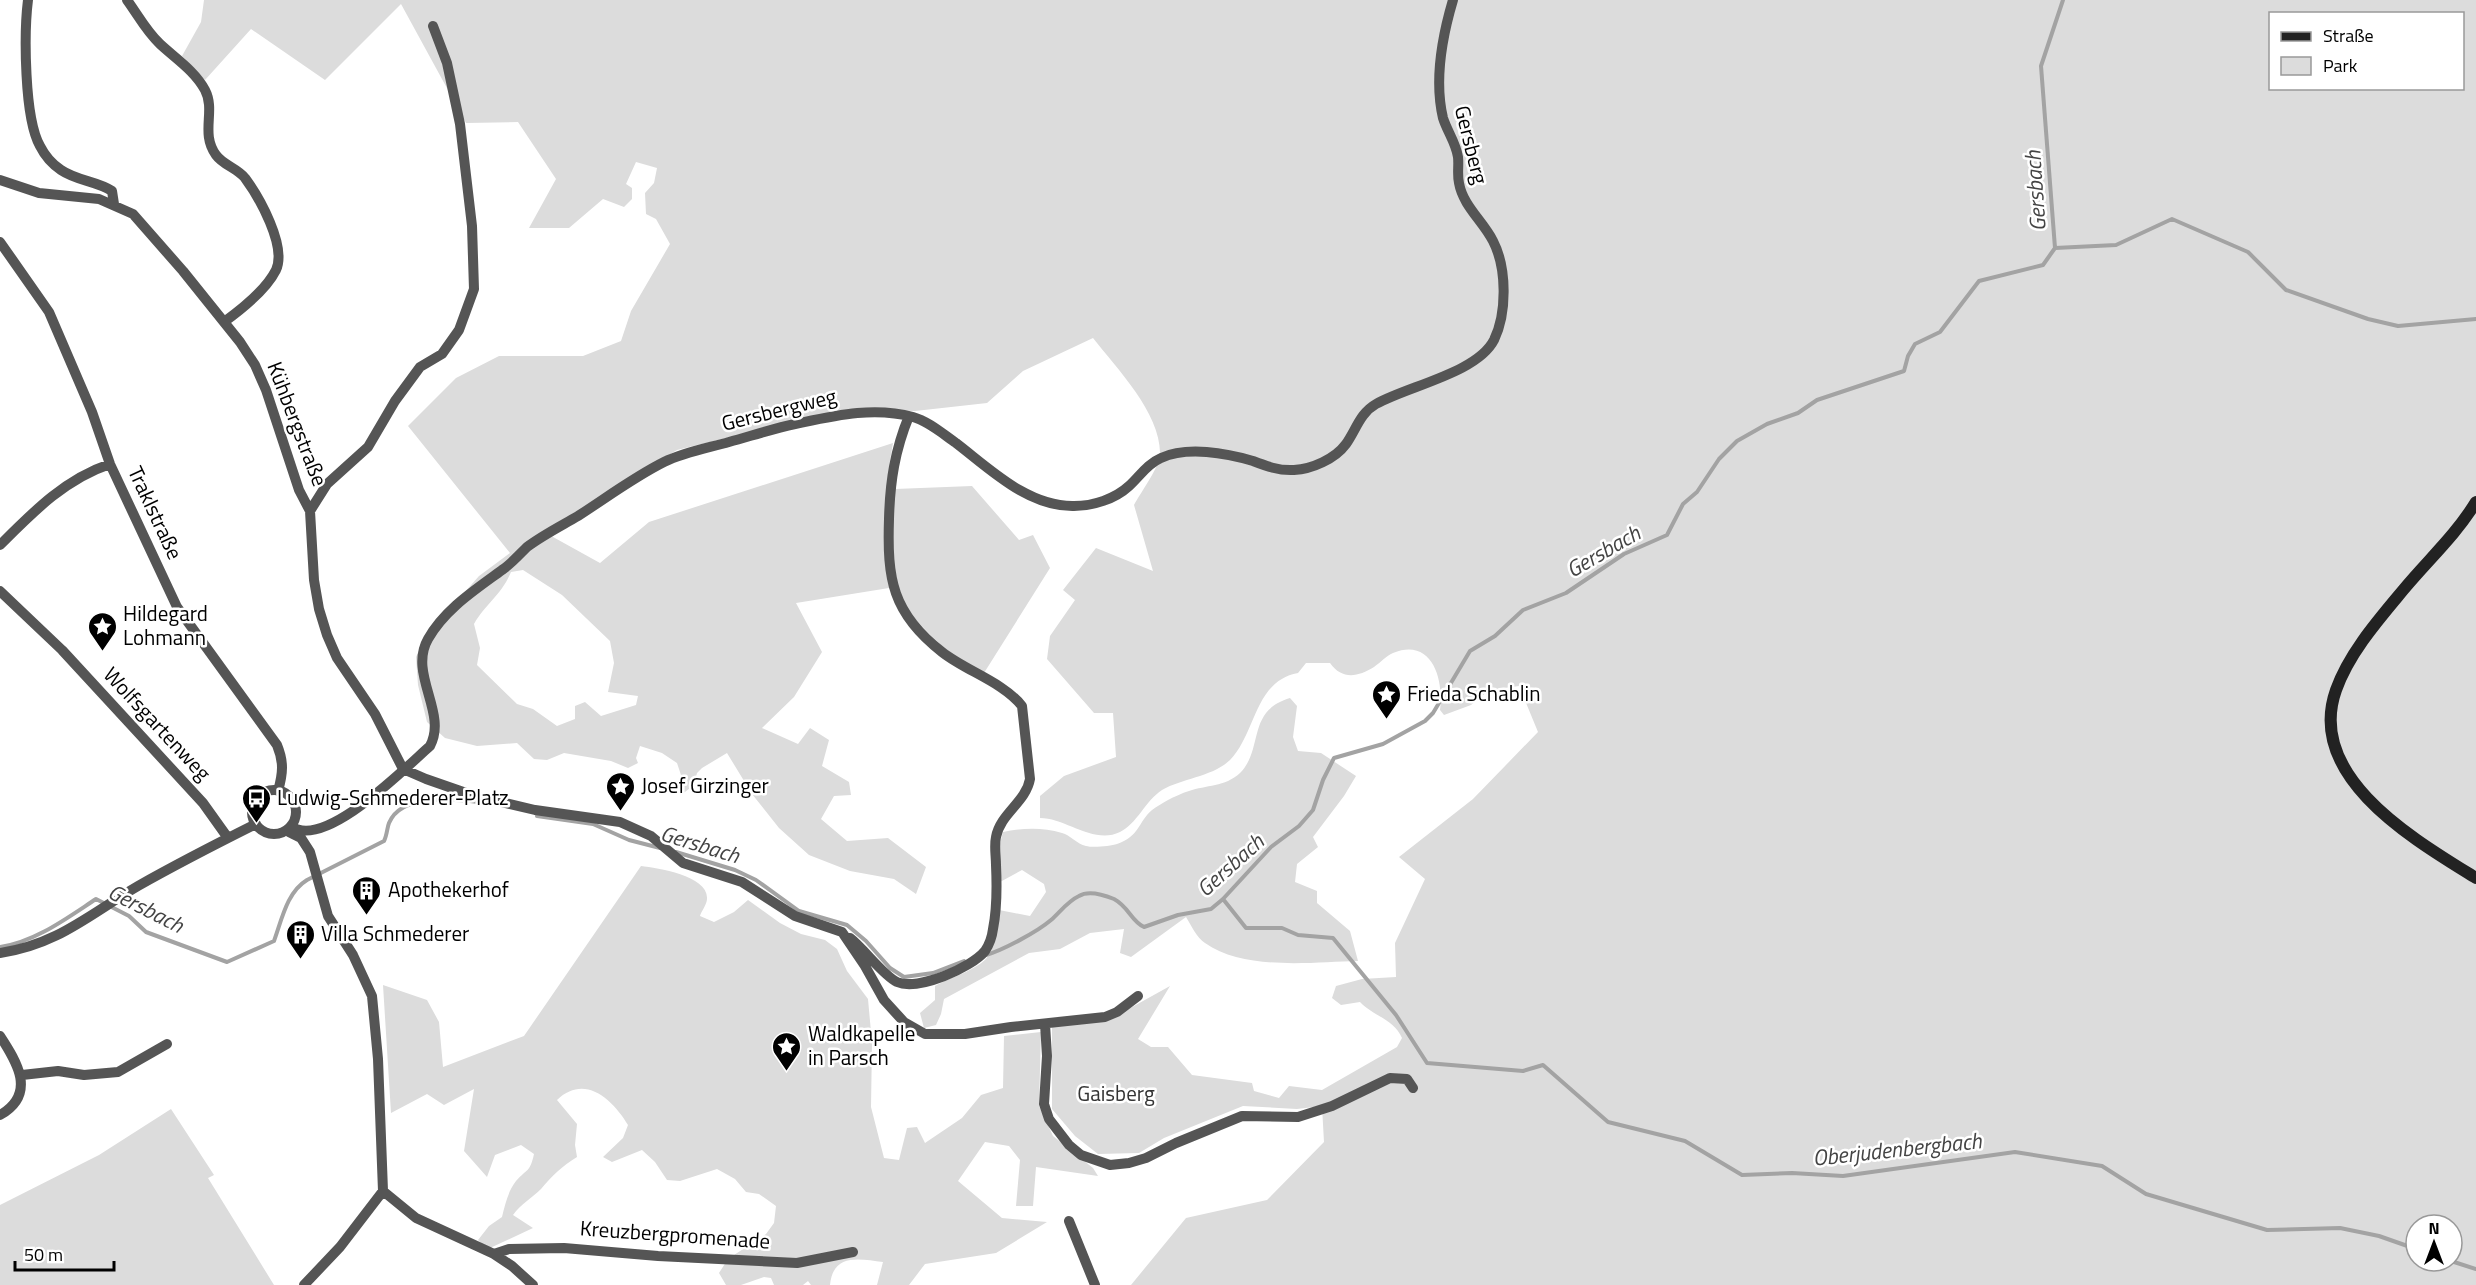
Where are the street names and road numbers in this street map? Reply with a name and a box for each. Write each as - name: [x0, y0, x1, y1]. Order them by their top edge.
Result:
- street label: Gersberg: [1447, 102, 1497, 188]
- street label: Kühbergstraße: [259, 357, 336, 491]
- street label: Gersbergweg: [718, 379, 840, 439]
- street label: Traklstraße: [120, 461, 191, 564]
- street label: Wolfsgartenweg: [96, 659, 219, 788]
- street label: Kreuzbergpromenade: [579, 1211, 771, 1257]

